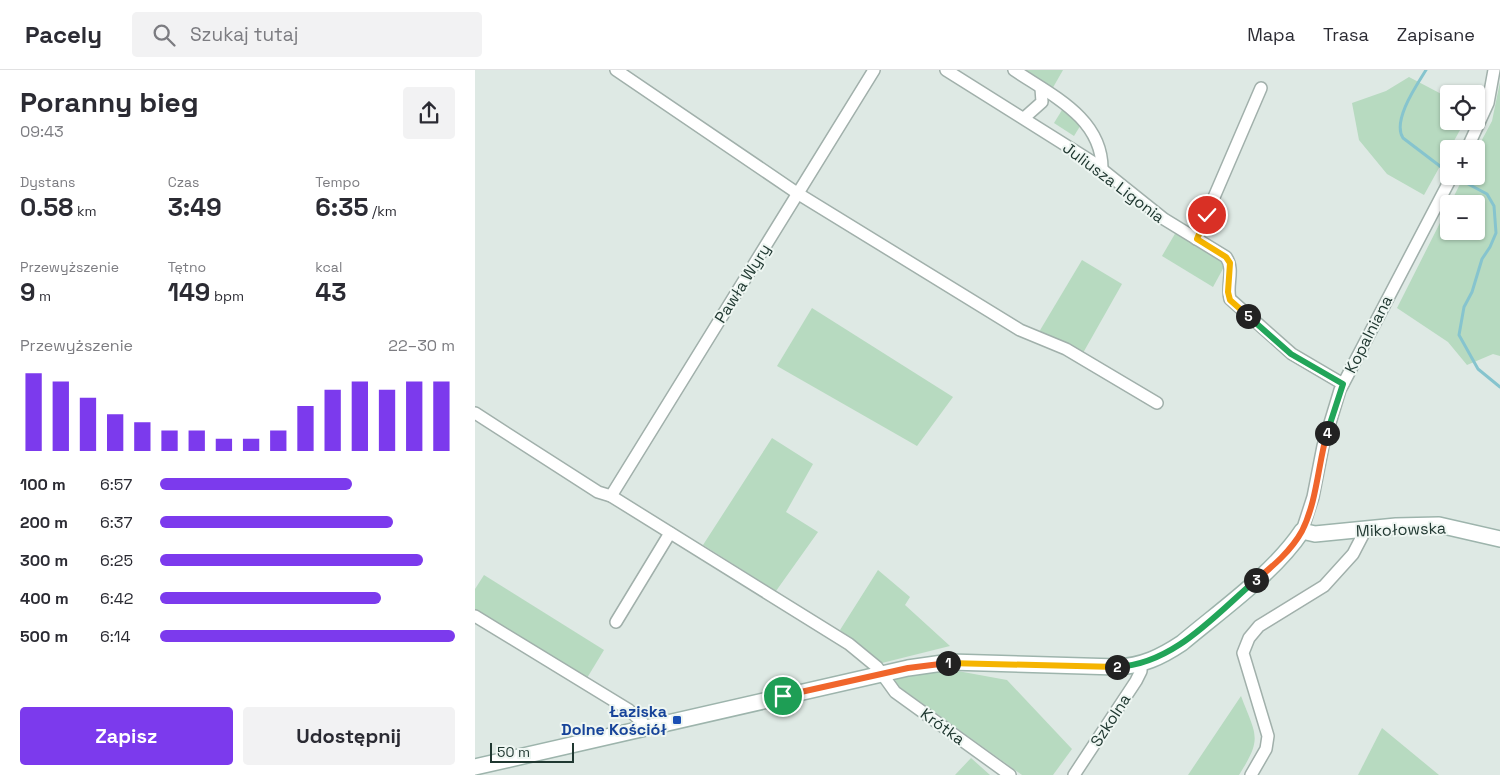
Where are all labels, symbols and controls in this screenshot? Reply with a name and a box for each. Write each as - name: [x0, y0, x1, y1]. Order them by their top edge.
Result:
- search box: [132, 12, 482, 57]
- text: Pacely: [25, 19, 102, 50]
- icon: search: [150, 21, 178, 49]
- text: Szukaj tutaj: [190, 22, 298, 47]
- text: Mapa: [1247, 23, 1295, 46]
- text: Trasa: [1323, 23, 1369, 46]
- text: Zapisane: [1397, 23, 1475, 46]
- text: Poranny bieg: [20, 84, 199, 120]
- map controls: [1440, 85, 1485, 240]
- button: locate: [1440, 85, 1485, 130]
- button: share: [403, 87, 455, 139]
- text: 09:43: [20, 121, 64, 142]
- street label: Juliusza Ligonia: [1059, 137, 1169, 228]
- button: +: [1440, 140, 1485, 185]
- text: Dystans: [20, 173, 75, 191]
- text: Czas: [168, 173, 199, 191]
- text: Tempo: [315, 173, 360, 191]
- text: 0.58: [20, 191, 73, 223]
- text: 3:49: [168, 191, 222, 223]
- text: 6:35: [315, 191, 368, 223]
- pin: [1186, 194, 1228, 236]
- button: −: [1440, 195, 1485, 240]
- icon: check: [1193, 201, 1221, 229]
- text: km: [73, 202, 97, 220]
- text: /km: [368, 202, 397, 220]
- street label: Pawła Wyry: [710, 240, 775, 327]
- text: Przewyższenie: [20, 258, 119, 276]
- text: Tętno: [168, 258, 206, 276]
- text: kcal: [315, 258, 342, 276]
- text: 9: [20, 276, 35, 308]
- text: 149: [168, 276, 210, 308]
- text: 43: [315, 276, 346, 308]
- text: m: [35, 287, 51, 305]
- text: bpm: [210, 287, 244, 305]
- street label: Kopalniana: [1340, 292, 1397, 377]
- pin: 5: [1235, 304, 1261, 328]
- text: 5: [1244, 307, 1253, 325]
- text: Przewyższenie: [20, 335, 133, 356]
- text: 22–30 m: [388, 335, 455, 356]
- pin: 4: [1315, 420, 1339, 446]
- text: 4: [1323, 424, 1332, 442]
- text: 100 m: [20, 474, 66, 495]
- text: 6:57: [100, 474, 132, 495]
- text: 200 m: [20, 512, 68, 533]
- text: 6:37: [100, 512, 133, 533]
- street label: Mikołowska: [1356, 517, 1446, 542]
- text: 300 m: [20, 550, 68, 571]
- text: 6:25: [100, 550, 133, 571]
- pin: 3: [1243, 568, 1269, 592]
- text: 3: [1252, 571, 1261, 589]
- text: 400 m: [20, 588, 69, 609]
- text: 6:42: [100, 588, 134, 609]
- text: 500 m: [20, 626, 68, 647]
- text: 6:14: [100, 626, 131, 647]
- pin: 1: [935, 650, 961, 676]
- text: 1: [945, 654, 952, 672]
- pin: 2: [1105, 654, 1129, 680]
- text: 2: [1113, 658, 1122, 676]
- pin: [762, 675, 804, 717]
- icon: arrive: [769, 682, 797, 710]
- street label: Szkolna: [1086, 690, 1135, 751]
- place label: Łaziska Dolne Kościół: [561, 701, 667, 740]
- street label: Krótka: [916, 703, 969, 750]
- button: Zapisz: [20, 707, 233, 765]
- button: Udostępnij: [243, 707, 455, 765]
- marker: Łaziska Dolne Kościół: [671, 714, 683, 726]
- scale bar: [490, 740, 574, 763]
- text: 50 m: [497, 743, 530, 761]

